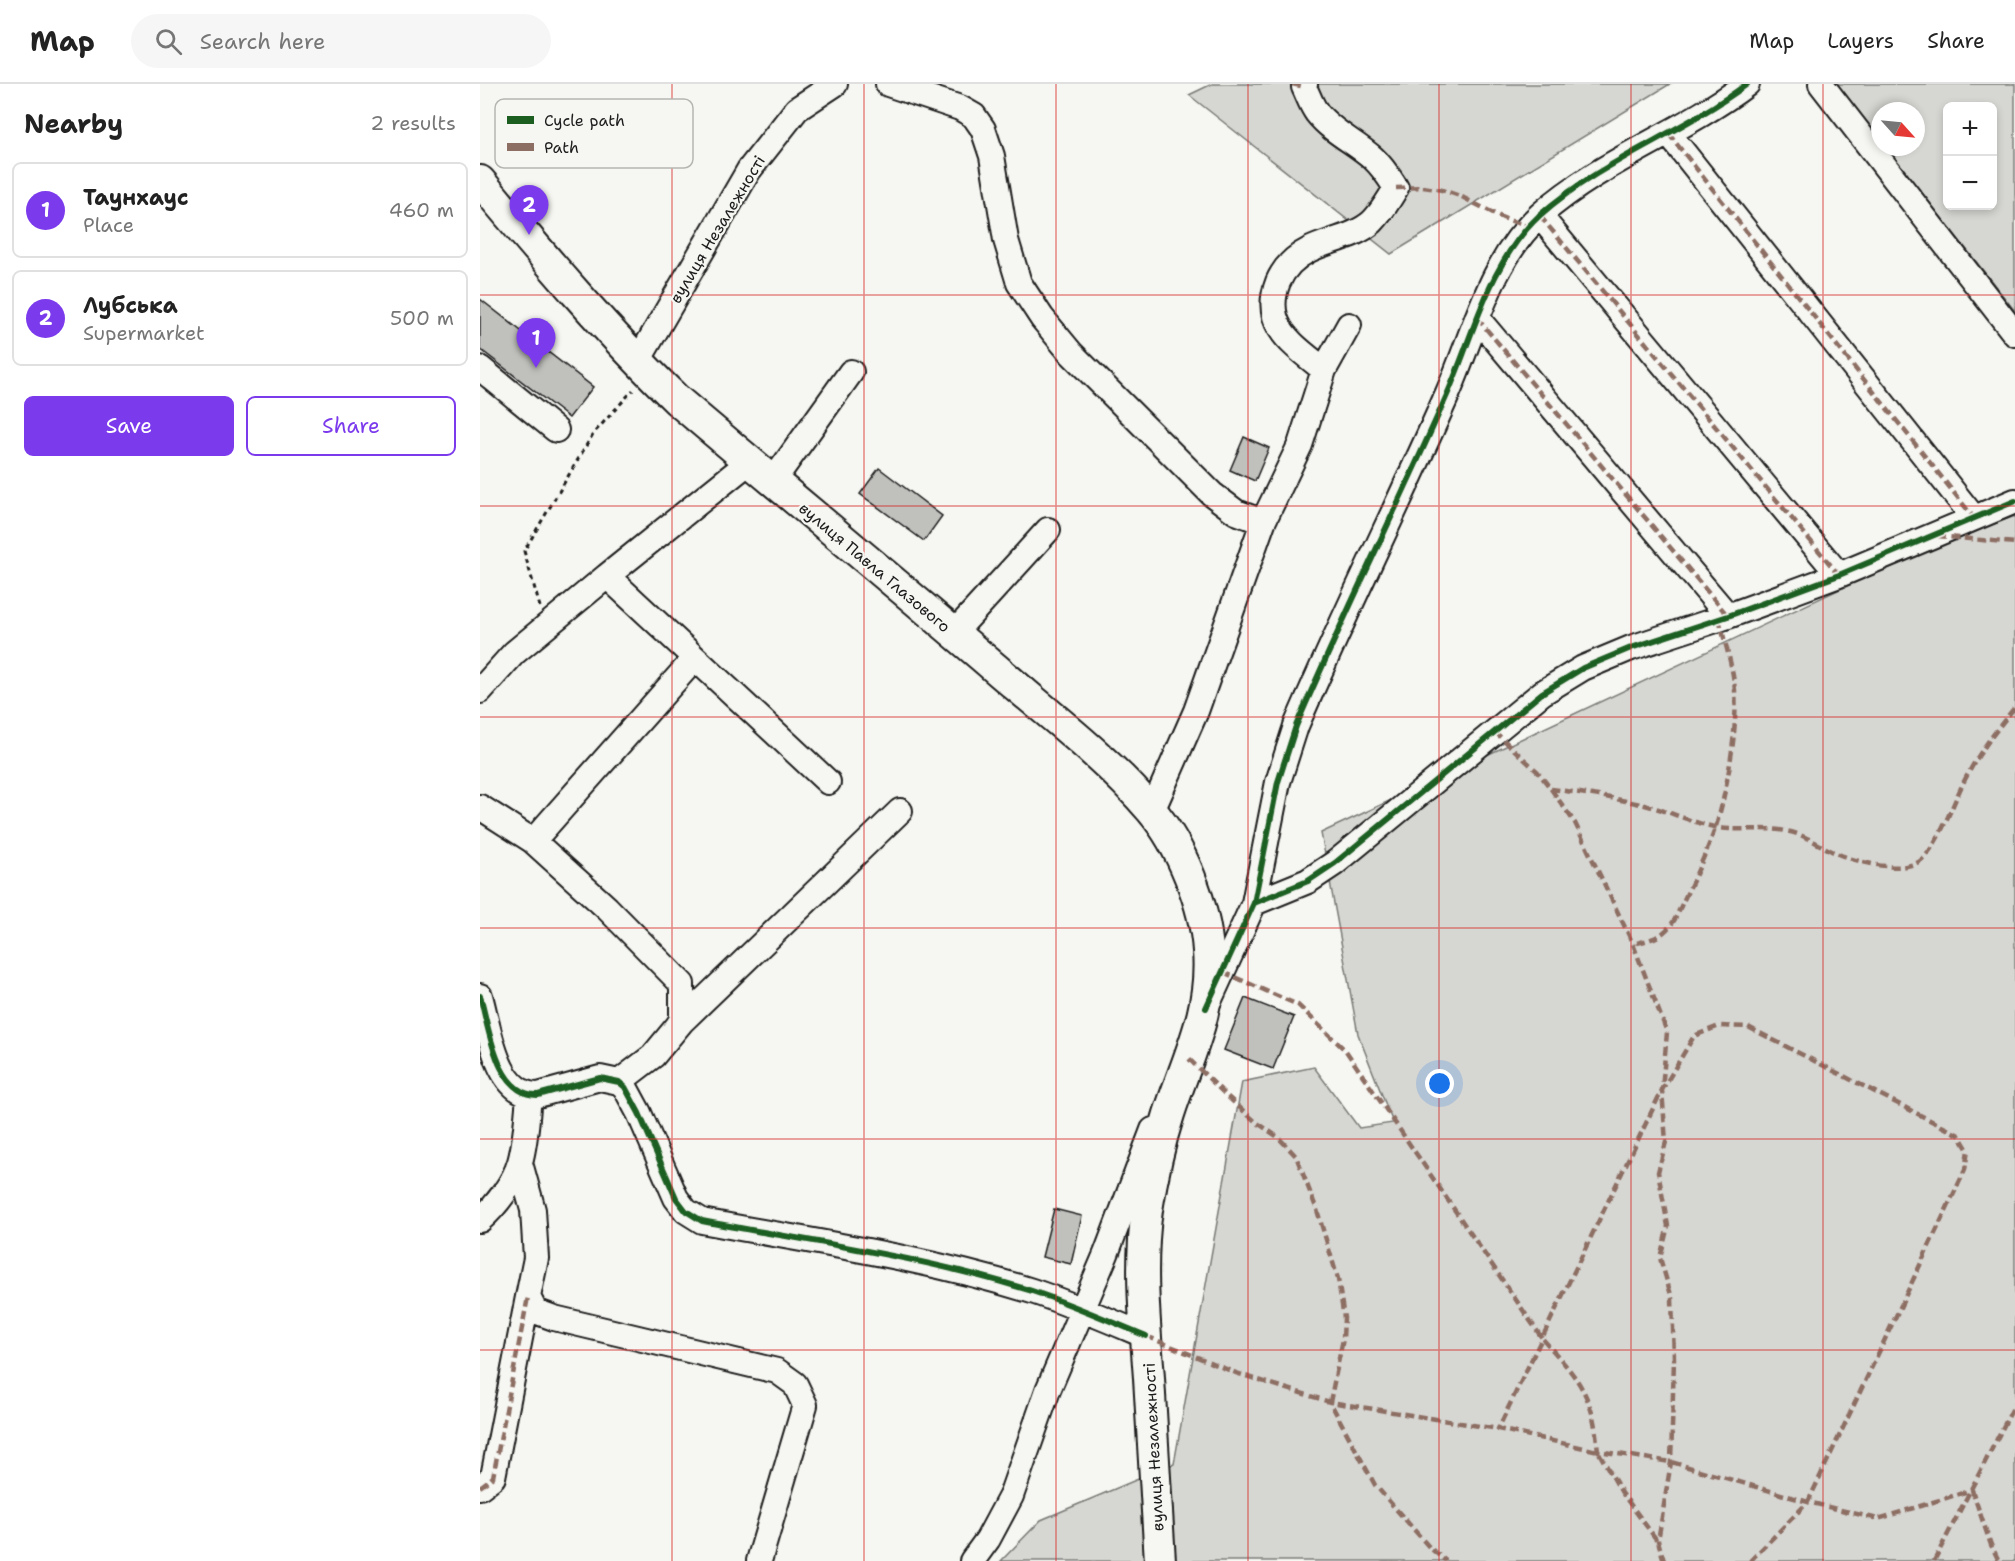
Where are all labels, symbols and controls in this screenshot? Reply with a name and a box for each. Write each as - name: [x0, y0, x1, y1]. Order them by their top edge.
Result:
- search box: [131, 14, 551, 68]
- text: Map: [30, 22, 95, 60]
- icon: search: [152, 25, 185, 58]
- text: Search here: [200, 27, 325, 56]
- text: Map: [1749, 27, 1794, 55]
- text: Layers: [1827, 27, 1894, 55]
- text: Share: [1927, 27, 1985, 55]
- legend: [495, 99, 693, 168]
- north arrow: [1871, 102, 1925, 156]
- map controls: [1943, 102, 1997, 210]
- button: +: [1943, 102, 1997, 156]
- text: Nearby: [24, 106, 123, 141]
- text: 2 results: [370, 110, 456, 136]
- text: Cycle path: [544, 110, 625, 131]
- text: Path: [544, 137, 579, 158]
- street label: вулиця Незалежності: [665, 151, 770, 307]
- button: −: [1943, 156, 1997, 210]
- text: Таунхаус: [83, 183, 189, 212]
- pin: 2: [509, 186, 548, 235]
- text: 1: [41, 197, 50, 223]
- text: 460 m: [389, 197, 454, 223]
- text: Place: [83, 212, 134, 238]
- text: Лубська: [83, 291, 178, 320]
- text: 2: [39, 305, 53, 331]
- text: 500 m: [390, 305, 454, 331]
- pin: 1: [516, 318, 556, 368]
- text: Supermarket: [83, 320, 205, 346]
- button: Save: [24, 396, 234, 456]
- button: Share: [246, 396, 456, 456]
- street label: вулиця Павла Глазового: [795, 498, 955, 637]
- your location: [1425, 1069, 1454, 1098]
- street label: вулиця Незалежності: [1139, 1362, 1168, 1532]

